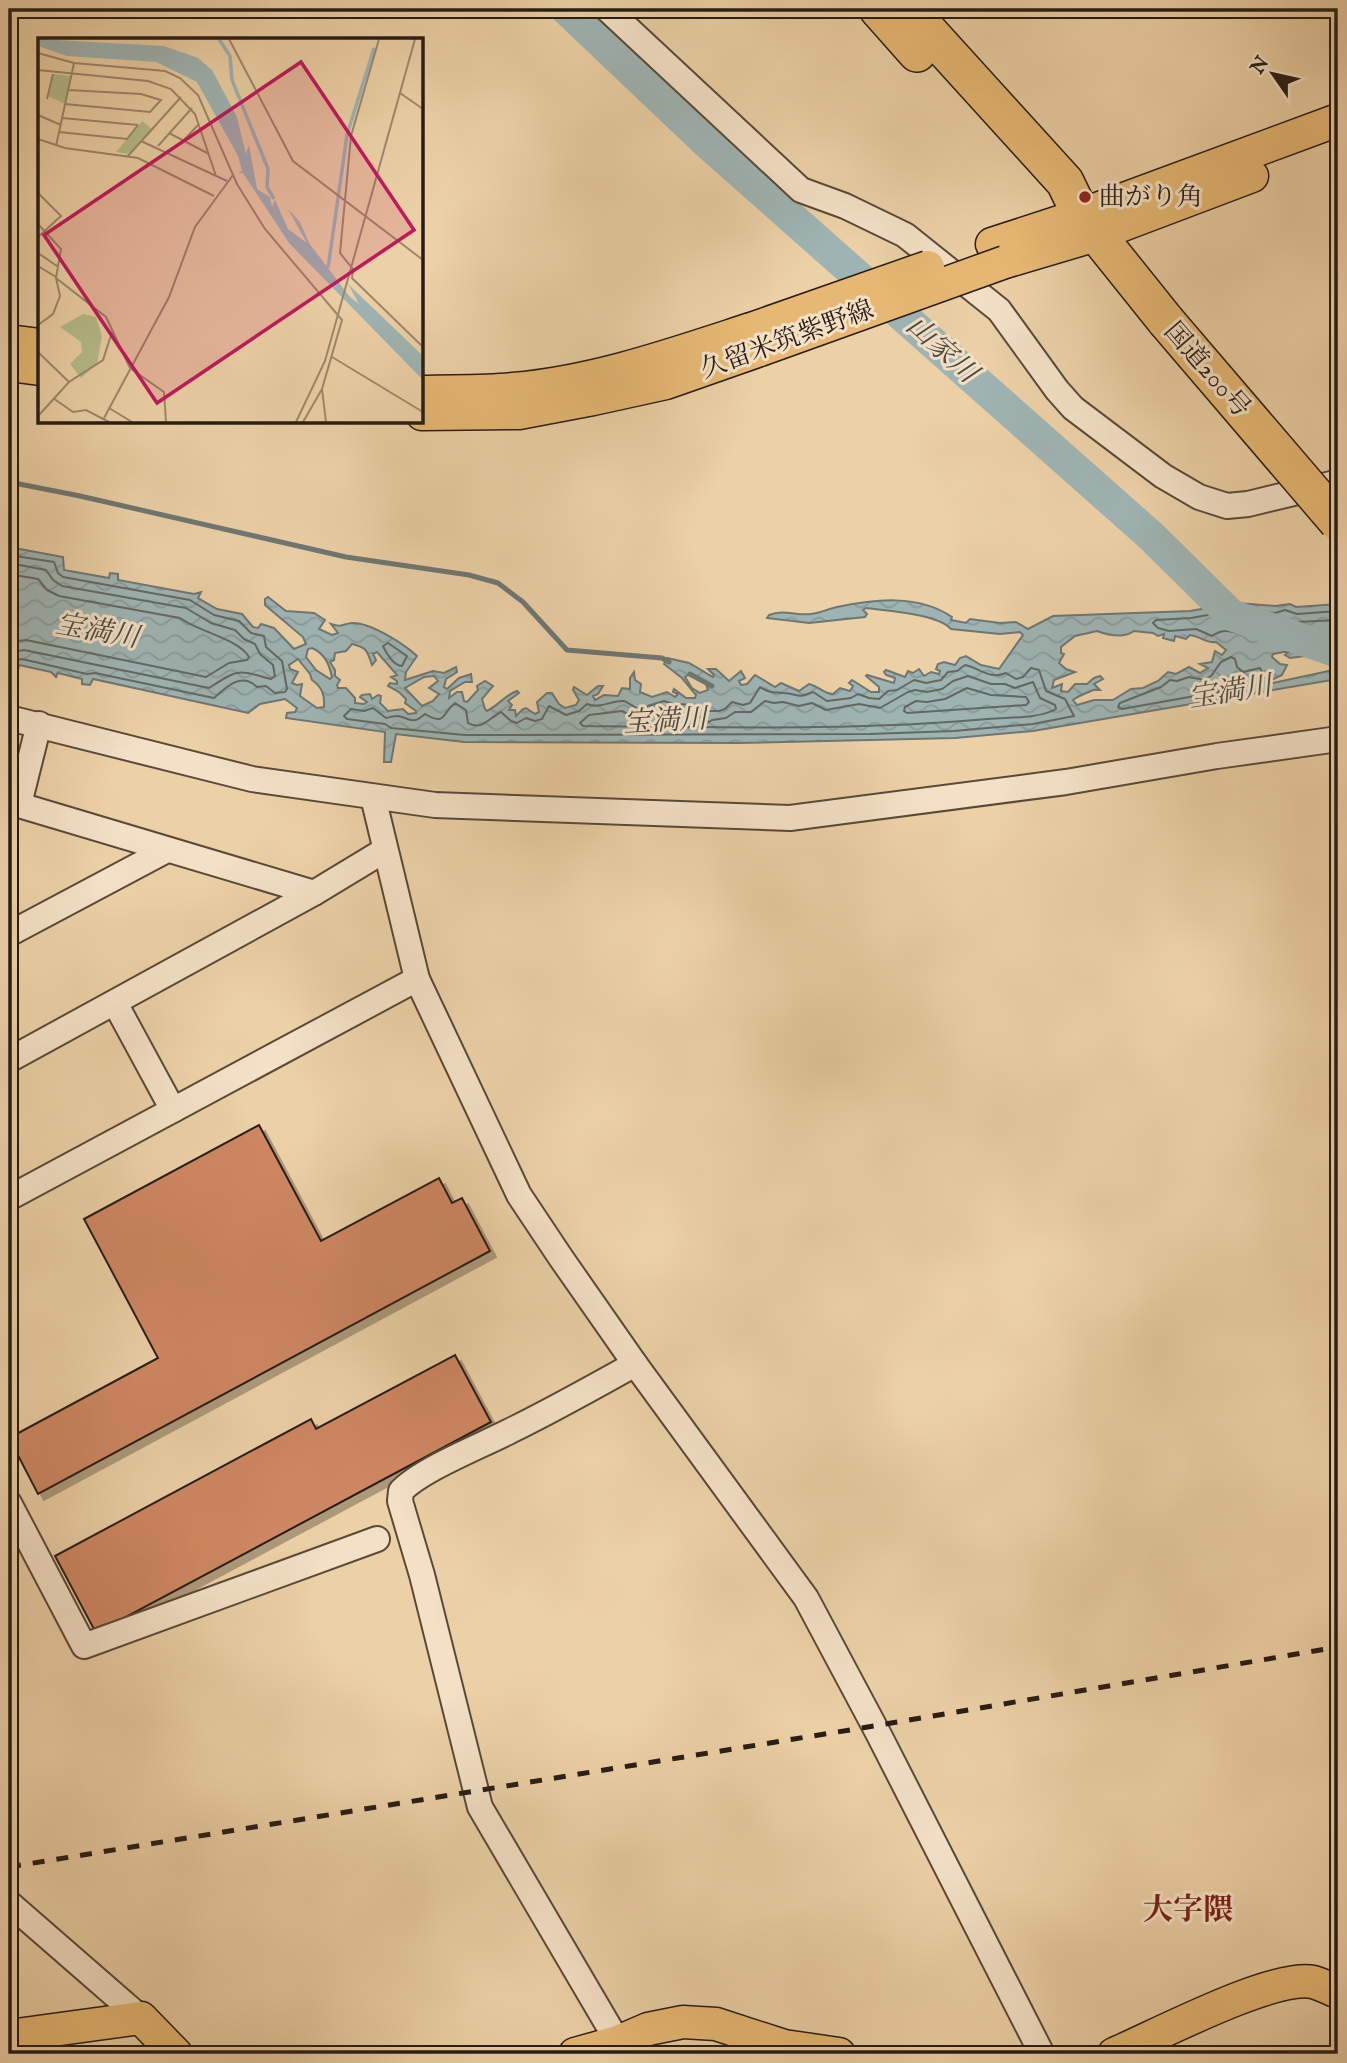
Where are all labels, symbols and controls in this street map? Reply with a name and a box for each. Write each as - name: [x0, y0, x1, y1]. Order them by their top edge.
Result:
- inset map: [38, 38, 424, 424]
- north arrow: [1238, 38, 1308, 108]
- text: N: [1245, 52, 1275, 80]
- place label: 曲がり角: [1099, 181, 1203, 214]
- marker: 曲がり角: [1077, 189, 1093, 205]
- street label: 久留米筑紫野線: [696, 293, 878, 387]
- water label: 山家川: [898, 309, 986, 393]
- street label: 国道200号: [1157, 315, 1257, 425]
- water label: 宝満川: [53, 607, 144, 657]
- water label: 宝満川: [1186, 669, 1277, 717]
- water label: 宝満川: [622, 702, 711, 742]
- district label: 大字隈: [1143, 1892, 1233, 1930]

